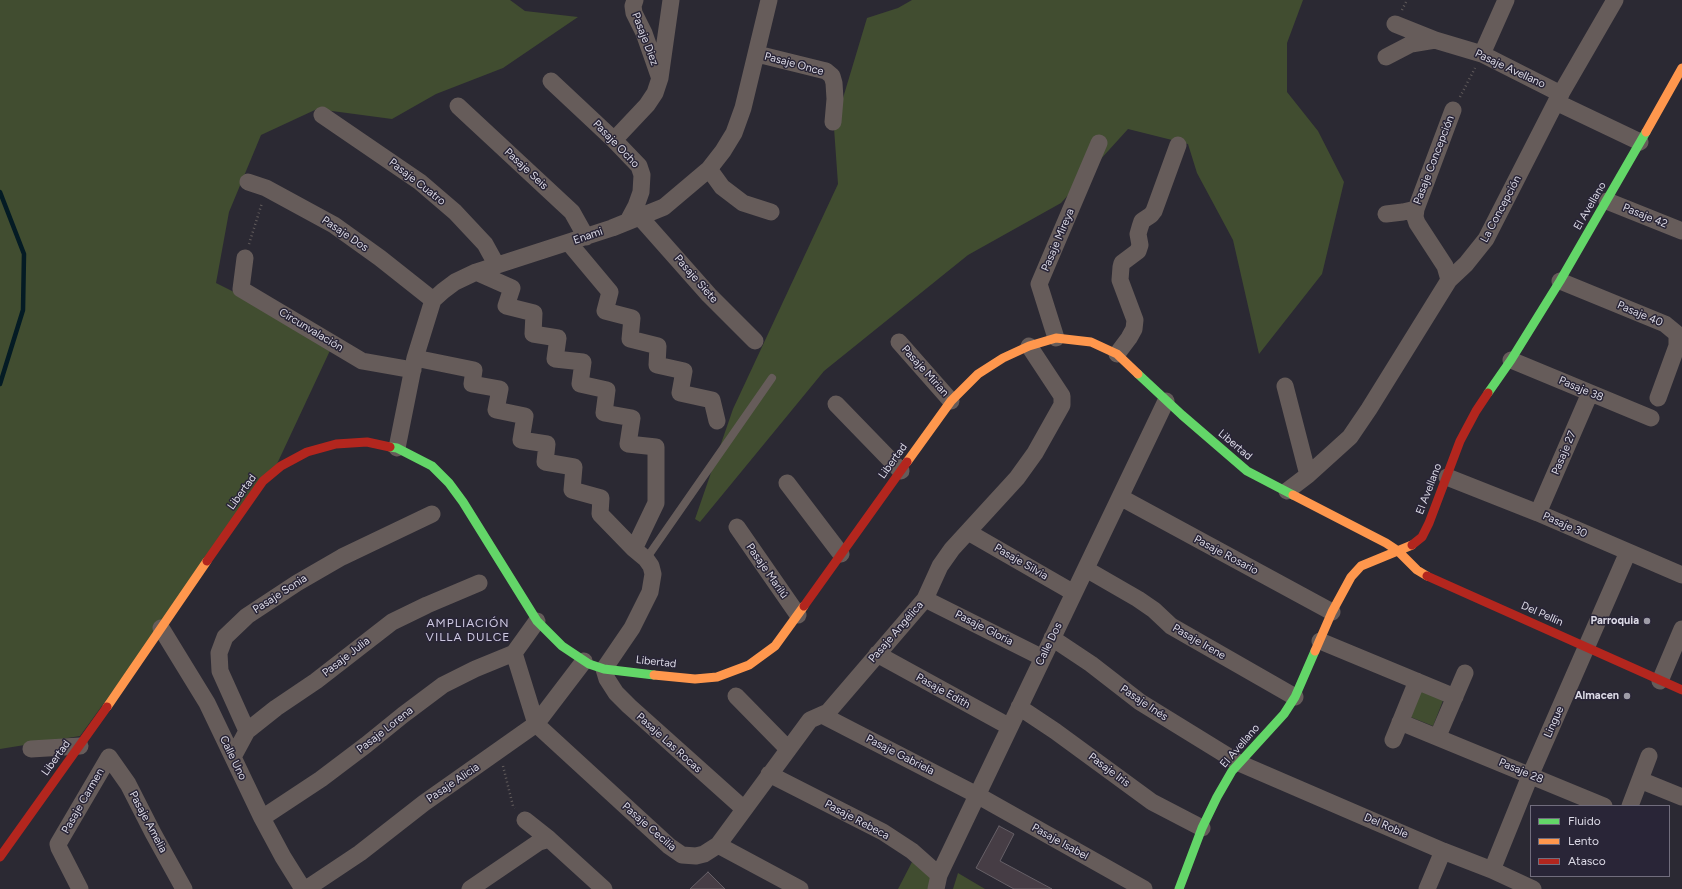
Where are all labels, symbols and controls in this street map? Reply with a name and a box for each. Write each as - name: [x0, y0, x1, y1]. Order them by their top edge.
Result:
- street label: Pasaje Diez: [629, 11, 661, 67]
- street label: Pasaje Avellano: [1473, 47, 1547, 91]
- street label: Pasaje Once: [763, 50, 825, 78]
- street label: Pasaje Concepción: [1411, 114, 1457, 206]
- street label: Pasaje Ocho: [590, 117, 642, 171]
- street label: Pasaje Seis: [501, 146, 551, 192]
- street label: Pasaje Cuatro: [386, 156, 448, 208]
- street label: La Concepción: [1478, 173, 1524, 245]
- street label: El Avellano: [1571, 180, 1609, 232]
- street label: Pasaje 42: [1621, 201, 1669, 231]
- street label: Pasaje Mireya: [1039, 207, 1077, 273]
- street label: Pasaje Dos: [319, 214, 371, 254]
- street label: Enami: [572, 225, 604, 247]
- street label: Pasaje Siete: [671, 252, 721, 306]
- street label: Pasaje 40: [1615, 299, 1665, 329]
- street label: Circunvalación: [276, 306, 346, 354]
- street label: Pasaje Mirian: [899, 343, 951, 399]
- street label: Pasaje 38: [1557, 374, 1605, 404]
- street label: Libertad: [1215, 427, 1255, 463]
- street label: Pasaje 27: [1549, 429, 1579, 477]
- street label: Libertad: [876, 441, 910, 481]
- street label: El Avellano: [1413, 462, 1445, 516]
- street label: Libertad: [225, 472, 259, 512]
- street label: Pasaje 30: [1541, 509, 1589, 541]
- street label: Pasaje Rosario: [1192, 533, 1260, 577]
- street label: Pasaje Marilú: [743, 541, 791, 601]
- street label: Pasaje Silvia: [992, 541, 1050, 583]
- street label: Pasaje Sonia: [251, 572, 309, 616]
- street label: Pasaje Angélica: [866, 599, 926, 665]
- street label: Del Pellin: [1519, 599, 1565, 629]
- street label: Pasaje Gloria: [953, 608, 1015, 648]
- place label: Parroquia: [1590, 614, 1639, 628]
- district label: AMPLIACIÓN VILLA DULCE: [426, 616, 510, 644]
- marker: Parroquia: [1642, 616, 1652, 626]
- street label: Calle Dos: [1033, 620, 1065, 668]
- street label: Pasaje Irene: [1170, 622, 1228, 662]
- street label: Pasaje Julia: [320, 634, 372, 680]
- street label: Libertad: [635, 653, 677, 671]
- street label: Pasaje Edith: [914, 671, 972, 711]
- street label: Pasaje Inés: [1118, 682, 1170, 724]
- place label: Almacen: [1575, 689, 1619, 703]
- marker: Almacen: [1622, 691, 1632, 701]
- street label: Pasaje Lorena: [354, 704, 416, 756]
- street label: Lingue: [1541, 704, 1567, 740]
- street label: Pasaje Las Rocas: [634, 710, 704, 776]
- street label: El Avellano: [1217, 721, 1263, 771]
- street label: Pasaje Gabriela: [864, 732, 936, 778]
- street label: Calle Uno: [217, 734, 249, 782]
- street label: Libertad: [39, 738, 73, 778]
- street label: Pasaje Iris: [1086, 750, 1132, 790]
- street label: Pasaje 28: [1497, 756, 1545, 786]
- street label: Pasaje Alicia: [424, 761, 482, 805]
- street label: Pasaje Carmen: [59, 766, 107, 836]
- street label: Pasaje Amelia: [126, 789, 170, 855]
- street label: Pasaje Rebeca: [822, 797, 892, 843]
- street label: Pasaje Cecilia: [619, 800, 679, 854]
- legend: [1530, 805, 1670, 877]
- street label: Del Roble: [1362, 811, 1410, 841]
- text: Fluido: [1568, 814, 1601, 828]
- street label: Pasaje Isabel: [1029, 821, 1091, 863]
- text: Lento: [1568, 834, 1599, 848]
- text: Atasco: [1568, 854, 1606, 868]

